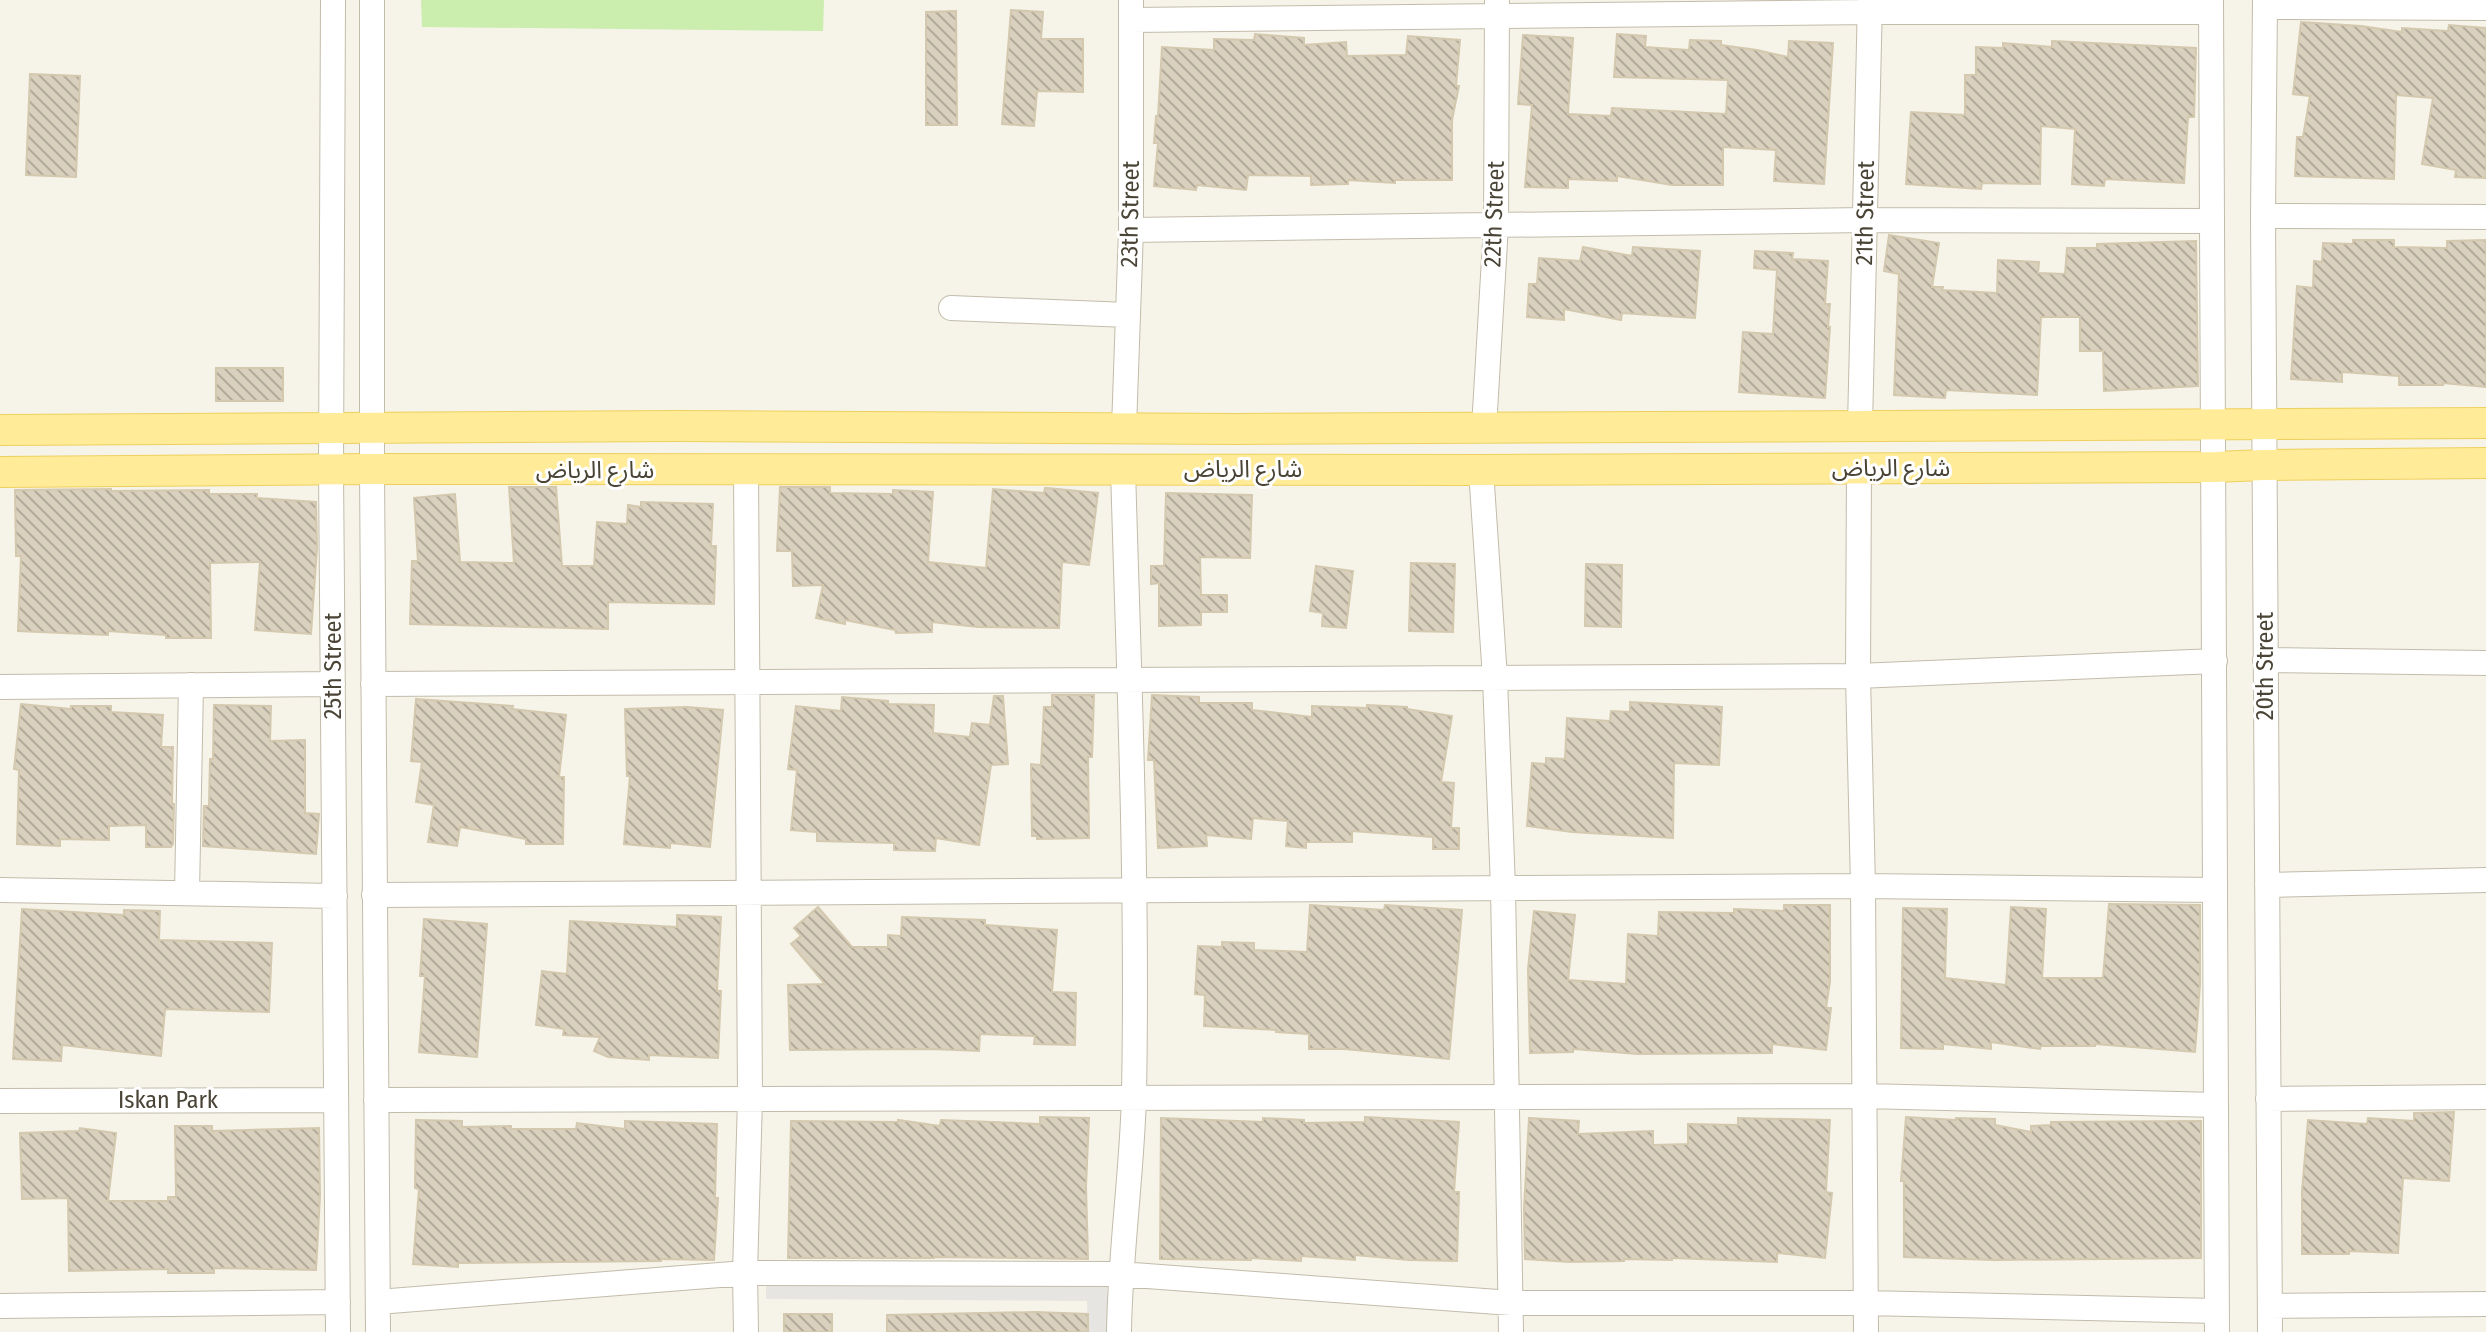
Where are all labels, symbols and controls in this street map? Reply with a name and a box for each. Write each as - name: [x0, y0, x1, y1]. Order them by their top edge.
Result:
- street label: 23th Street: [1115, 160, 1145, 267]
- street label: 22th Street: [1478, 160, 1510, 268]
- street label: 21th Street: [1850, 160, 1880, 266]
- street label: شارع الرياض: [1832, 454, 1950, 485]
- street label: شارع الرياض: [1184, 455, 1302, 486]
- street label: شارع الرياض: [536, 456, 654, 487]
- street label: 20th Street: [2251, 612, 2279, 720]
- street label: 25th Street: [319, 613, 347, 719]
- street label: Iskan Park: [118, 1086, 219, 1114]

